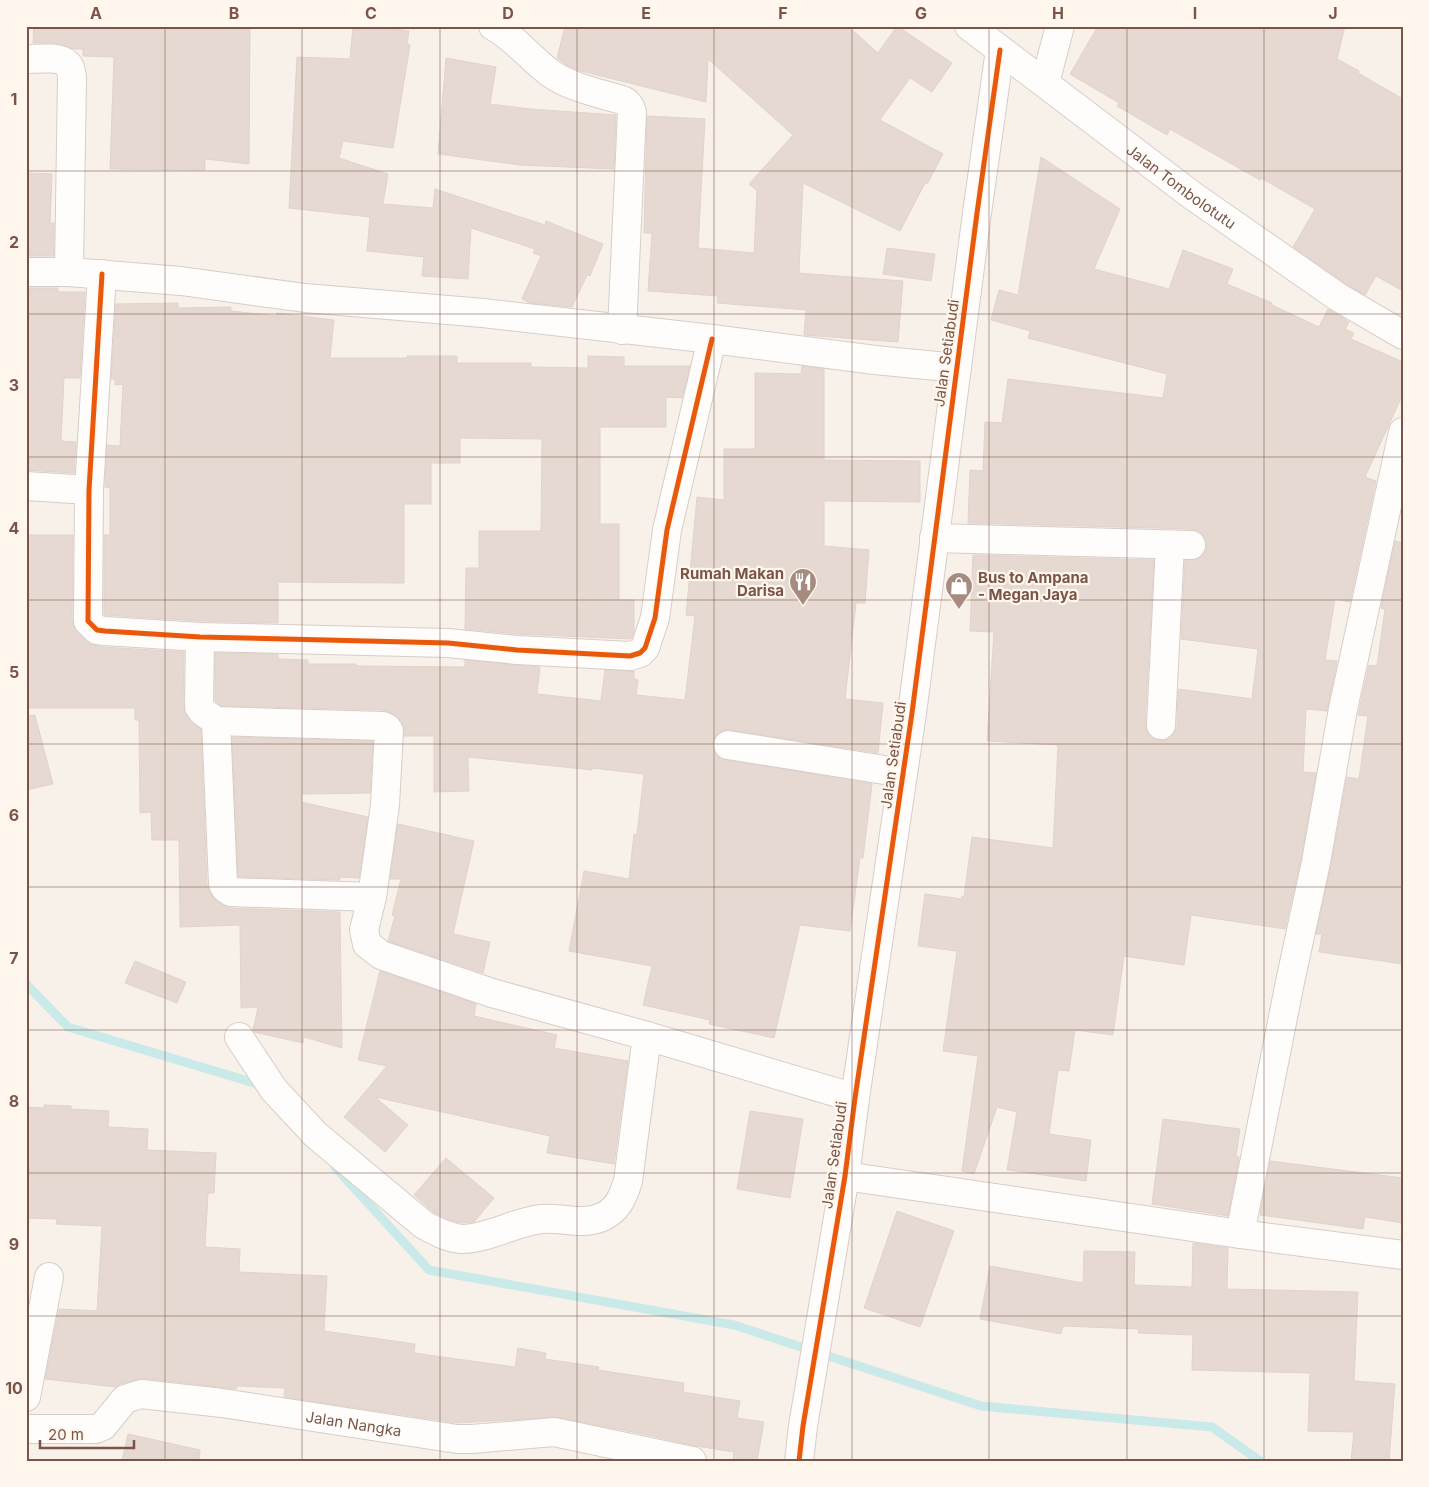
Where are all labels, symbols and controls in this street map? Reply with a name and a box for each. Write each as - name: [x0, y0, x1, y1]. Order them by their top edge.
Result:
- text: A: [90, 3, 102, 23]
- text: B: [229, 3, 239, 23]
- text: C: [365, 3, 377, 23]
- text: D: [502, 3, 514, 23]
- text: E: [641, 3, 651, 23]
- text: F: [778, 3, 788, 23]
- text: G: [915, 3, 927, 23]
- text: H: [1052, 3, 1064, 23]
- text: I: [1193, 3, 1197, 23]
- text: J: [1328, 3, 1338, 23]
- text: 1: [11, 89, 17, 109]
- street label: Jalan Tombolotutu: [1123, 140, 1240, 233]
- text: 2: [9, 232, 19, 252]
- street label: Jalan Setiabudi: [929, 298, 963, 408]
- text: 3: [9, 375, 19, 395]
- text: 4: [9, 518, 20, 538]
- place label: Rumah Makan Darisa: [680, 564, 784, 600]
- restaurant icon: Rumah Makan Darisa: [788, 567, 818, 606]
- place label: Bus to Ampana - Megan Jaya: [978, 568, 1089, 604]
- shop icon: Bus to Ampana - Megan Jaya: [944, 571, 974, 610]
- text: 5: [9, 662, 19, 682]
- street label: Jalan Setiabudi: [876, 700, 910, 810]
- text: 6: [9, 805, 19, 825]
- text: 7: [9, 948, 19, 968]
- text: 8: [9, 1091, 19, 1111]
- street label: Jalan Setiabudi: [817, 1100, 851, 1210]
- text: 9: [9, 1234, 19, 1254]
- text: 10: [5, 1378, 23, 1398]
- street label: Jalan Nangka: [305, 1406, 403, 1440]
- scale bar: [40, 1417, 134, 1449]
- text: 20 m: [48, 1425, 84, 1444]

